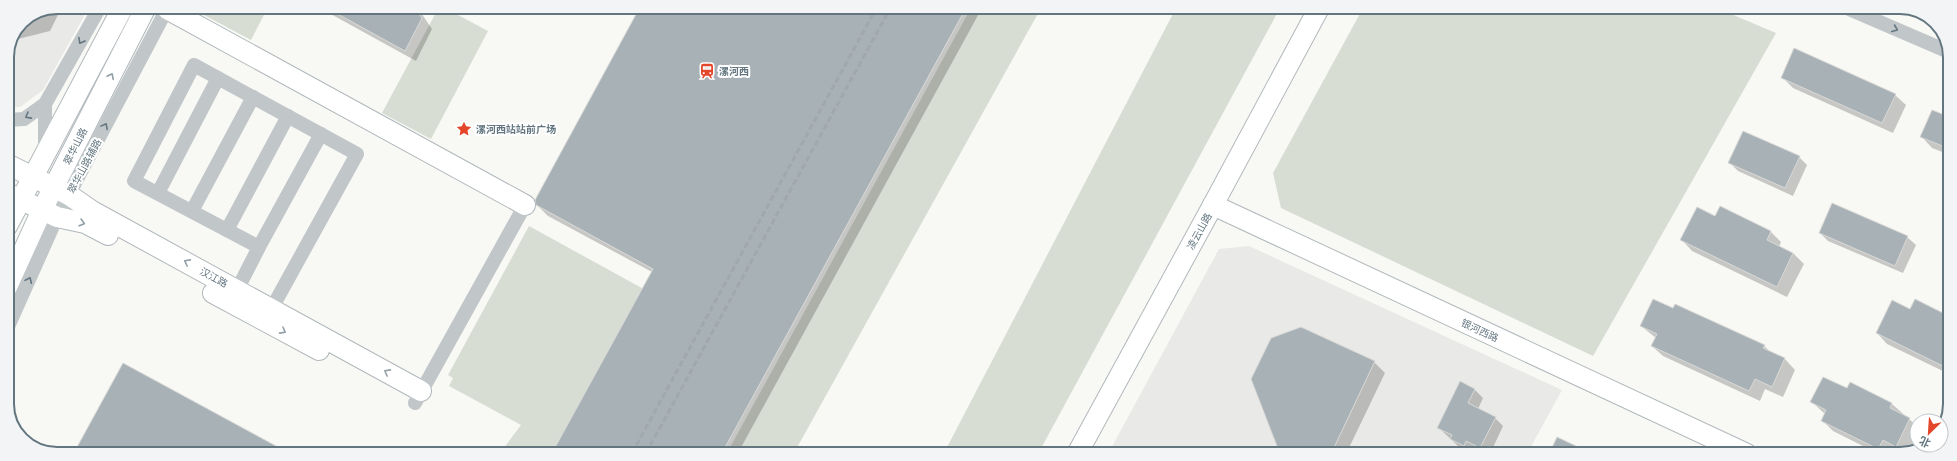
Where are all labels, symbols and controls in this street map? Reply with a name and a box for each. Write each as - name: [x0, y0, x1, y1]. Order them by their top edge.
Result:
- one-way arrow: [1892, 24, 1899, 32]
- one-way arrow: [78, 37, 85, 44]
- station icon: 漯河西: [698, 62, 716, 80]
- place label: 漯河西: [719, 64, 749, 79]
- one-way arrow: [106, 73, 114, 81]
- one-way arrow: [25, 111, 32, 119]
- place icon: 漯河西站站前广场: [455, 120, 473, 138]
- place label: 漯河西站站前广场: [476, 122, 556, 137]
- one-way arrow: [100, 123, 108, 130]
- street label: 翠华山路: [60, 125, 91, 167]
- street label: 翠华山路辅路: [64, 136, 105, 196]
- street label: 凌云山路: [1183, 210, 1216, 252]
- one-way arrow: [78, 218, 85, 227]
- one-way arrow: [184, 260, 191, 267]
- street label: 汉江路: [197, 264, 231, 291]
- one-way arrow: [24, 277, 32, 285]
- street label: 银河西路: [1458, 315, 1501, 346]
- one-way arrow: [279, 326, 286, 333]
- one-way arrow: [384, 370, 391, 377]
- north arrow: [1909, 413, 1949, 453]
- text: 北: [1916, 432, 1933, 452]

